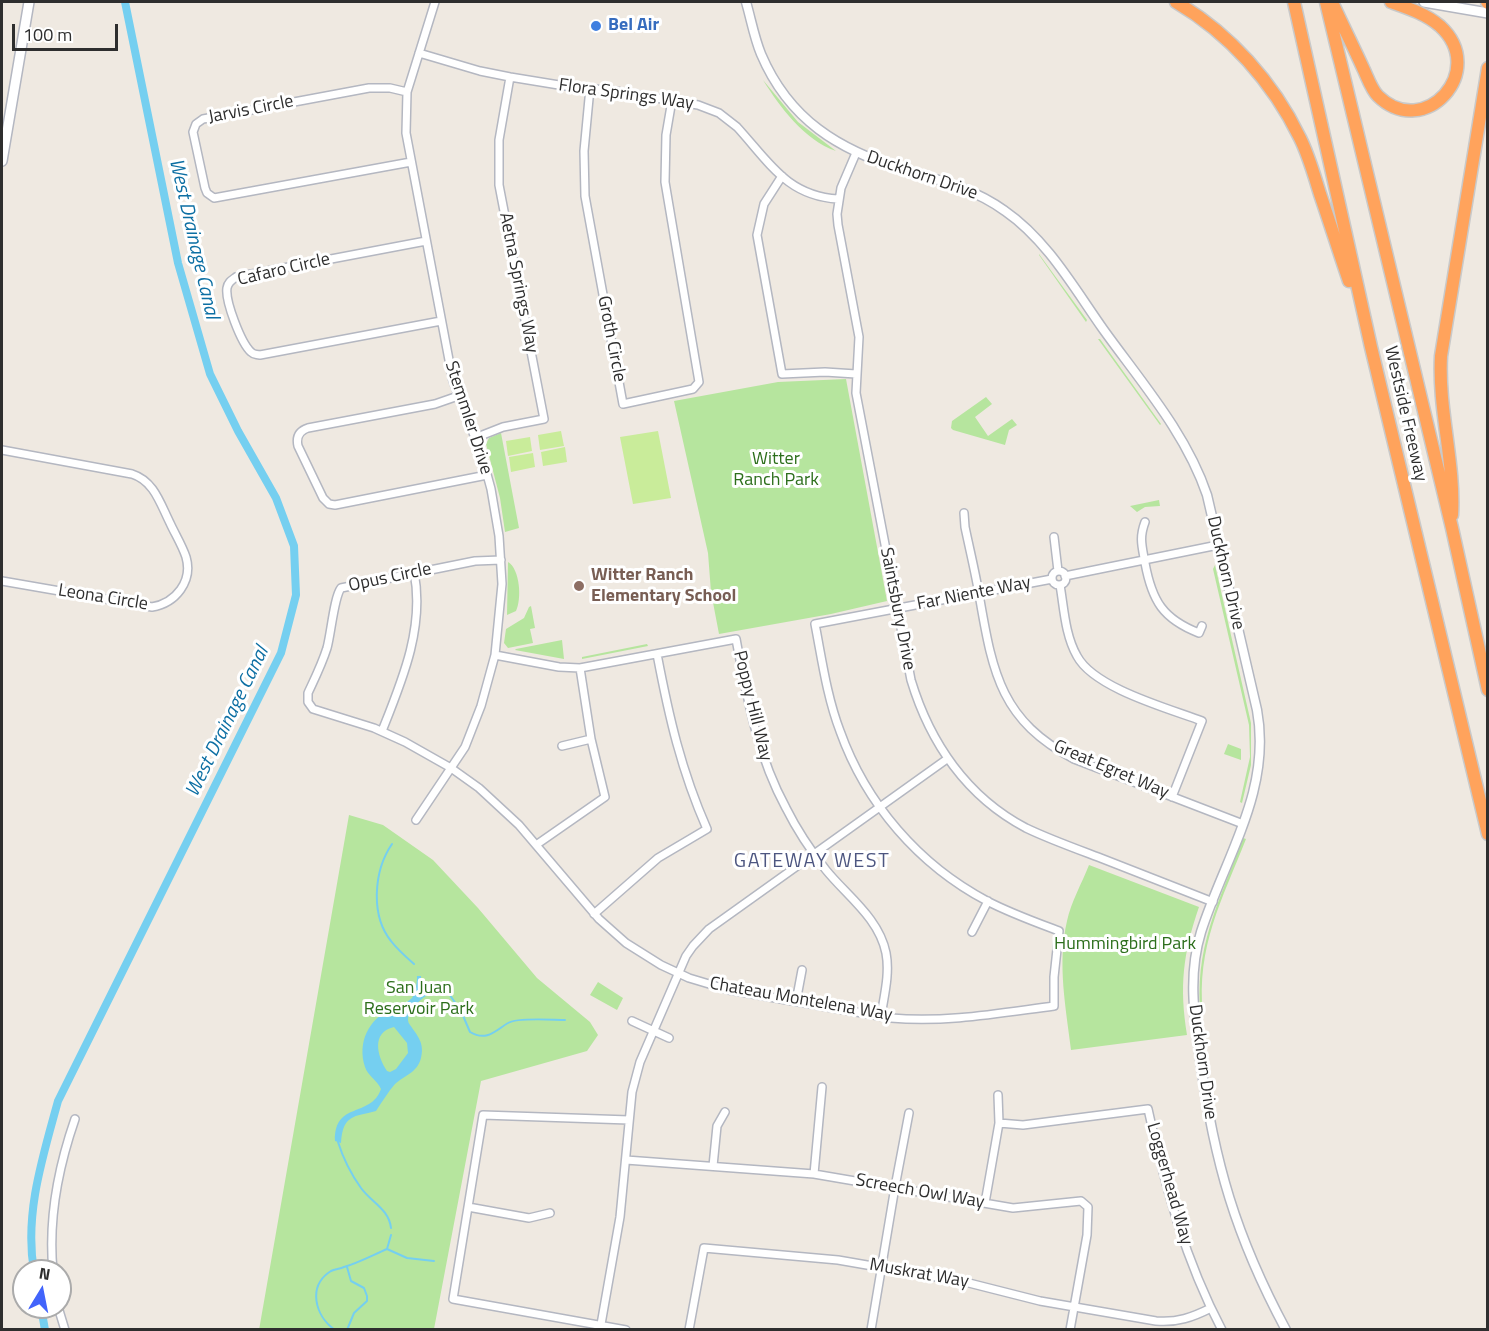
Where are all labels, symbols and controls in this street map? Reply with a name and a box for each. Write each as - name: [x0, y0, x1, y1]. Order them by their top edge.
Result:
- scale bar: [15, 12, 122, 50]
- place label: Bel Air: [608, 15, 659, 37]
- marker: Bel Air: [589, 19, 603, 33]
- text: 100 m: [23, 21, 72, 48]
- street label: Flora Springs Way: [557, 75, 695, 115]
- street label: Jarvis Circle: [207, 91, 295, 129]
- street label: Duckhorn Drive: [864, 147, 980, 205]
- water label: West Drainage Canal: [163, 156, 223, 322]
- street label: Aetna Springs Way: [494, 211, 542, 355]
- street label: Cafaro Circle: [236, 249, 332, 291]
- street label: Groth Circle: [592, 294, 630, 384]
- street label: Westside Freeway: [1379, 344, 1431, 484]
- street label: Stemmler Drive: [440, 359, 496, 477]
- park label: Witter Ranch Park: [733, 449, 819, 492]
- street label: Duckhorn Drive: [1201, 514, 1249, 632]
- street label: Saintsbury Drive: [875, 546, 919, 672]
- street label: Opus Circle: [347, 559, 433, 597]
- place label: Witter Ranch Elementary School: [591, 565, 736, 608]
- street label: Far Niente Way: [915, 572, 1033, 616]
- marker: Witter Ranch Elementary School: [572, 579, 586, 593]
- street label: Leona Circle: [57, 580, 149, 616]
- water label: West Drainage Canal: [181, 643, 275, 801]
- street label: Poppy Hill Way: [728, 648, 776, 764]
- street label: Great Egret Way: [1050, 736, 1172, 804]
- district label: GATEWAY WEST: [734, 850, 890, 874]
- park label: Hummingbird Park: [1054, 934, 1196, 956]
- street label: Chateau Montelena Way: [708, 973, 894, 1027]
- park label: San Juan Reservoir Park: [364, 978, 474, 1020]
- street label: Duckhorn Drive: [1183, 1003, 1221, 1121]
- street label: Loggerhead Way: [1141, 1120, 1197, 1248]
- street label: Screech Owl Way: [854, 1170, 986, 1214]
- street label: Muskrat Way: [868, 1255, 970, 1293]
- north arrow: [12, 1259, 72, 1319]
- text: N: [37, 1260, 52, 1286]

